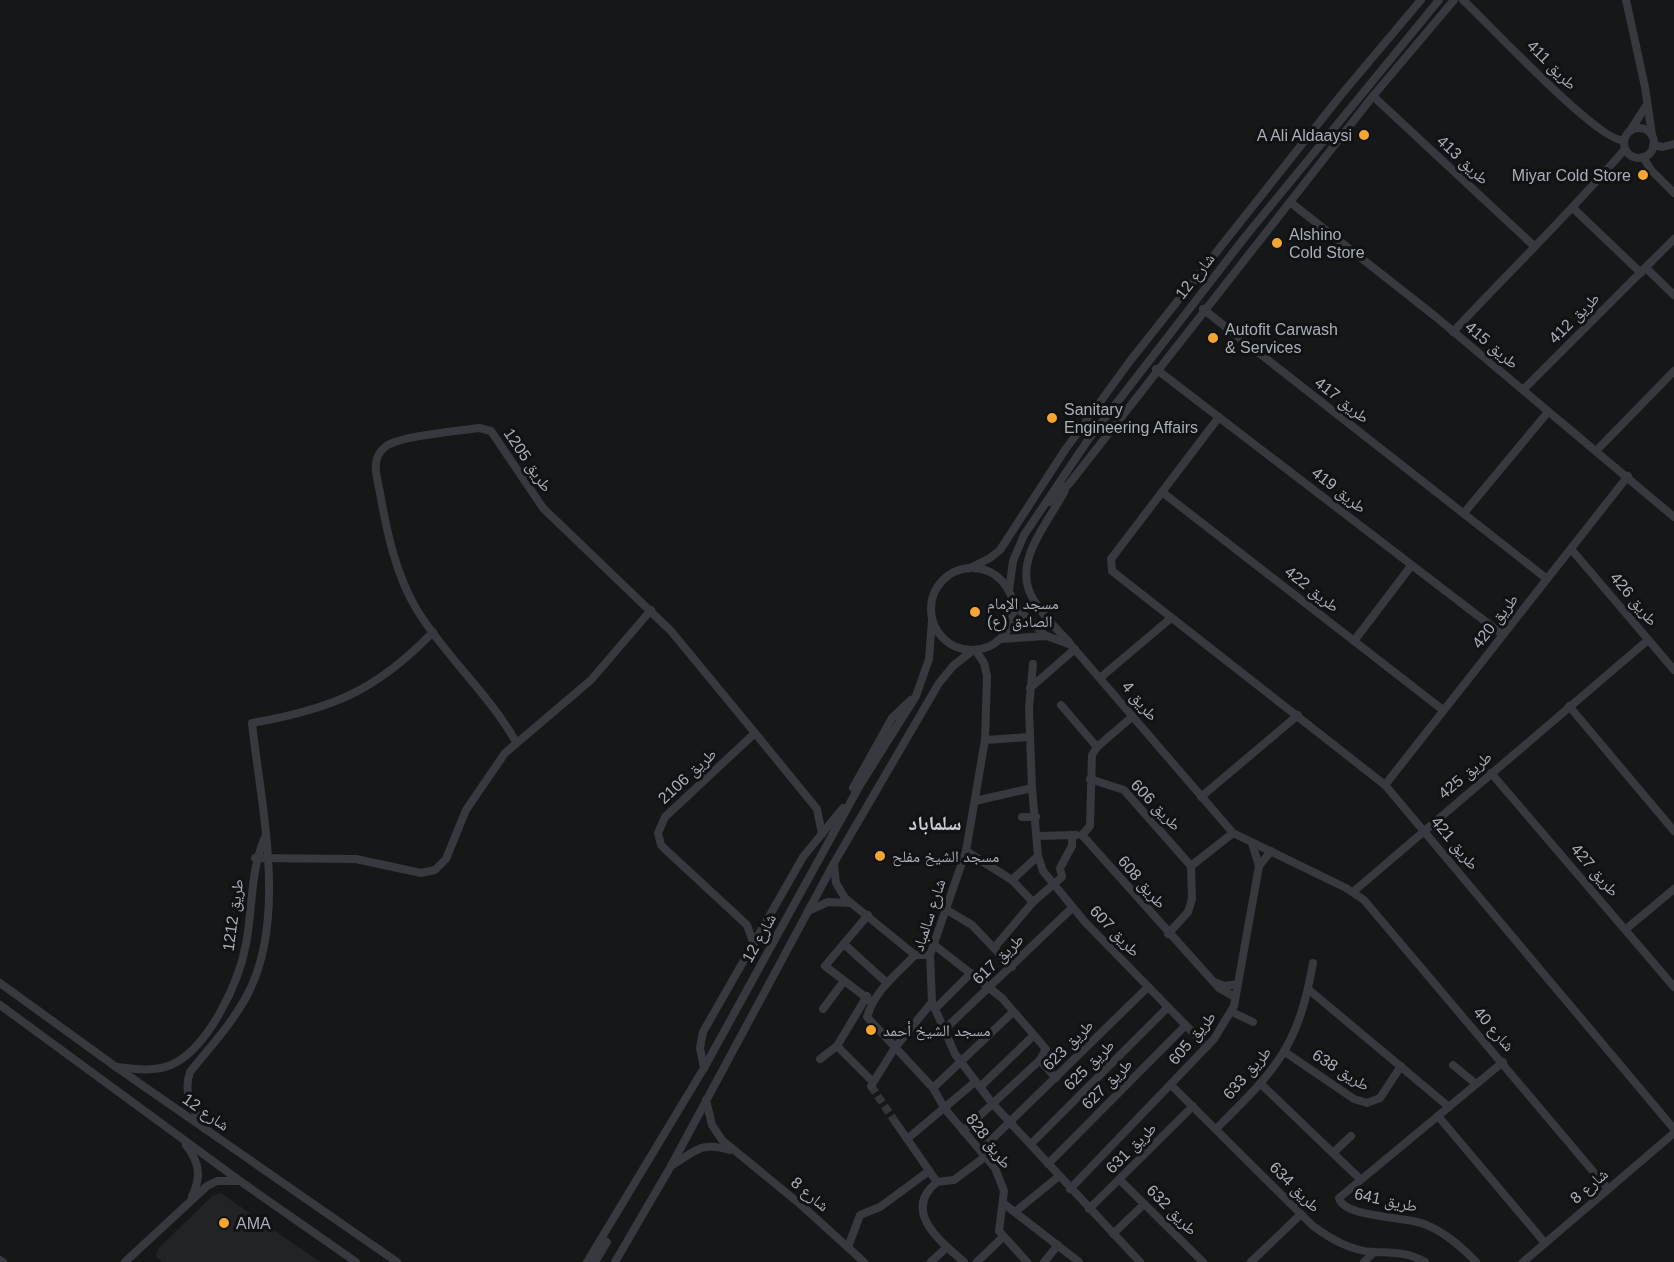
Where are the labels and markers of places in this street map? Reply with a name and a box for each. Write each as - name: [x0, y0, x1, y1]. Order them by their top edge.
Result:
- place label: A Ali Aldaaysi: [1257, 127, 1352, 144]
- marker: A Ali Aldaaysi: [1357, 128, 1371, 142]
- place label: Miyar Cold Store: [1512, 167, 1631, 184]
- marker: Miyar Cold Store: [1636, 168, 1650, 182]
- place label: Alshino Cold Store: [1289, 226, 1365, 261]
- marker: Alshino Cold Store: [1270, 236, 1284, 250]
- place label: Autofit Carwash & Services: [1225, 321, 1338, 356]
- marker: Autofit Carwash & Services: [1206, 331, 1220, 345]
- place label: Sanitary Engineering Affairs: [1064, 401, 1198, 436]
- marker: Sanitary Engineering Affairs: [1045, 411, 1059, 425]
- place label: مسجد الإمام الصادق (ع): [987, 595, 1059, 632]
- marker: مسجد الإمام الصادق (ع): [968, 605, 982, 619]
- place label: مسجد الشيخ مفلح: [892, 848, 999, 867]
- marker: مسجد الشيخ مفلح: [873, 849, 887, 863]
- place label: مسجد الشيخ أحمد: [883, 1021, 990, 1041]
- marker: مسجد الشيخ أحمد: [864, 1023, 878, 1037]
- place label: AMA: [236, 1215, 271, 1232]
- marker: AMA: [217, 1216, 231, 1230]

